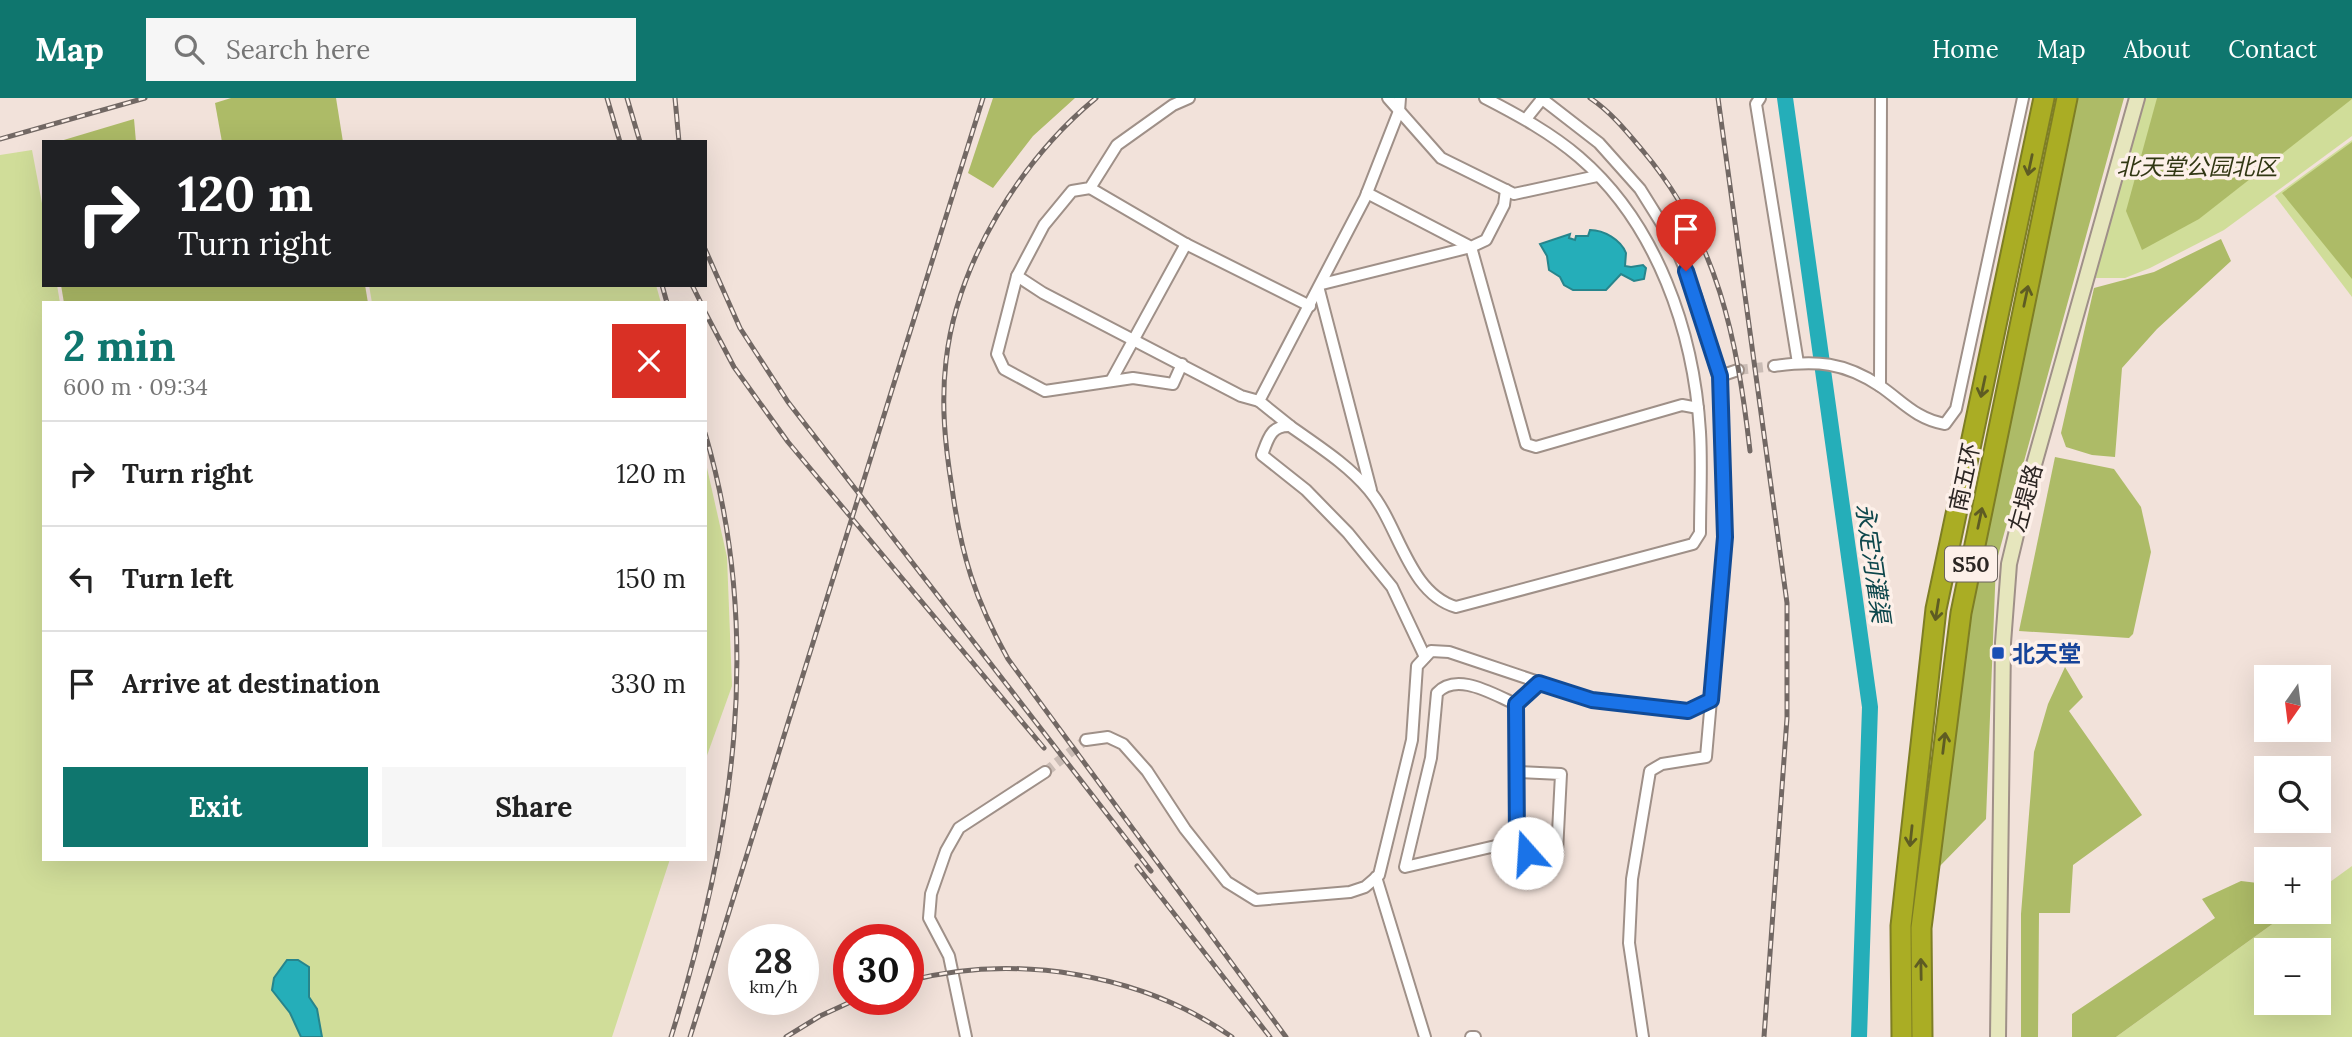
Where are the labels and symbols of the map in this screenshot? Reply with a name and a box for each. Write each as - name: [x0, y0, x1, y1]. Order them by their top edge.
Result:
- park label: 北天堂公园北区: [2117, 152, 2281, 181]
- one-way arrow: [2023, 153, 2037, 176]
- pin: [1656, 199, 1716, 271]
- one-way arrow: [2020, 285, 2034, 308]
- one-way arrow: [1976, 375, 1990, 398]
- street label: 南五环: [1943, 440, 1985, 514]
- street label: 左堤路: [2002, 461, 2048, 535]
- water label: 永定河灌渠: [1849, 501, 1897, 628]
- one-way arrow: [1974, 507, 1988, 530]
- road number: S50: [1945, 546, 1997, 582]
- one-way arrow: [1930, 598, 1943, 621]
- place label: 北天堂: [2012, 639, 2081, 668]
- marker: 北天堂: [1990, 645, 2006, 661]
- north arrow: [2254, 665, 2331, 742]
- one-way arrow: [1938, 732, 1951, 755]
- position arrow: [1490, 816, 1564, 890]
- one-way arrow: [1904, 824, 1917, 847]
- speed limit sign: 30: [833, 924, 924, 1015]
- one-way arrow: [1914, 958, 1928, 981]

